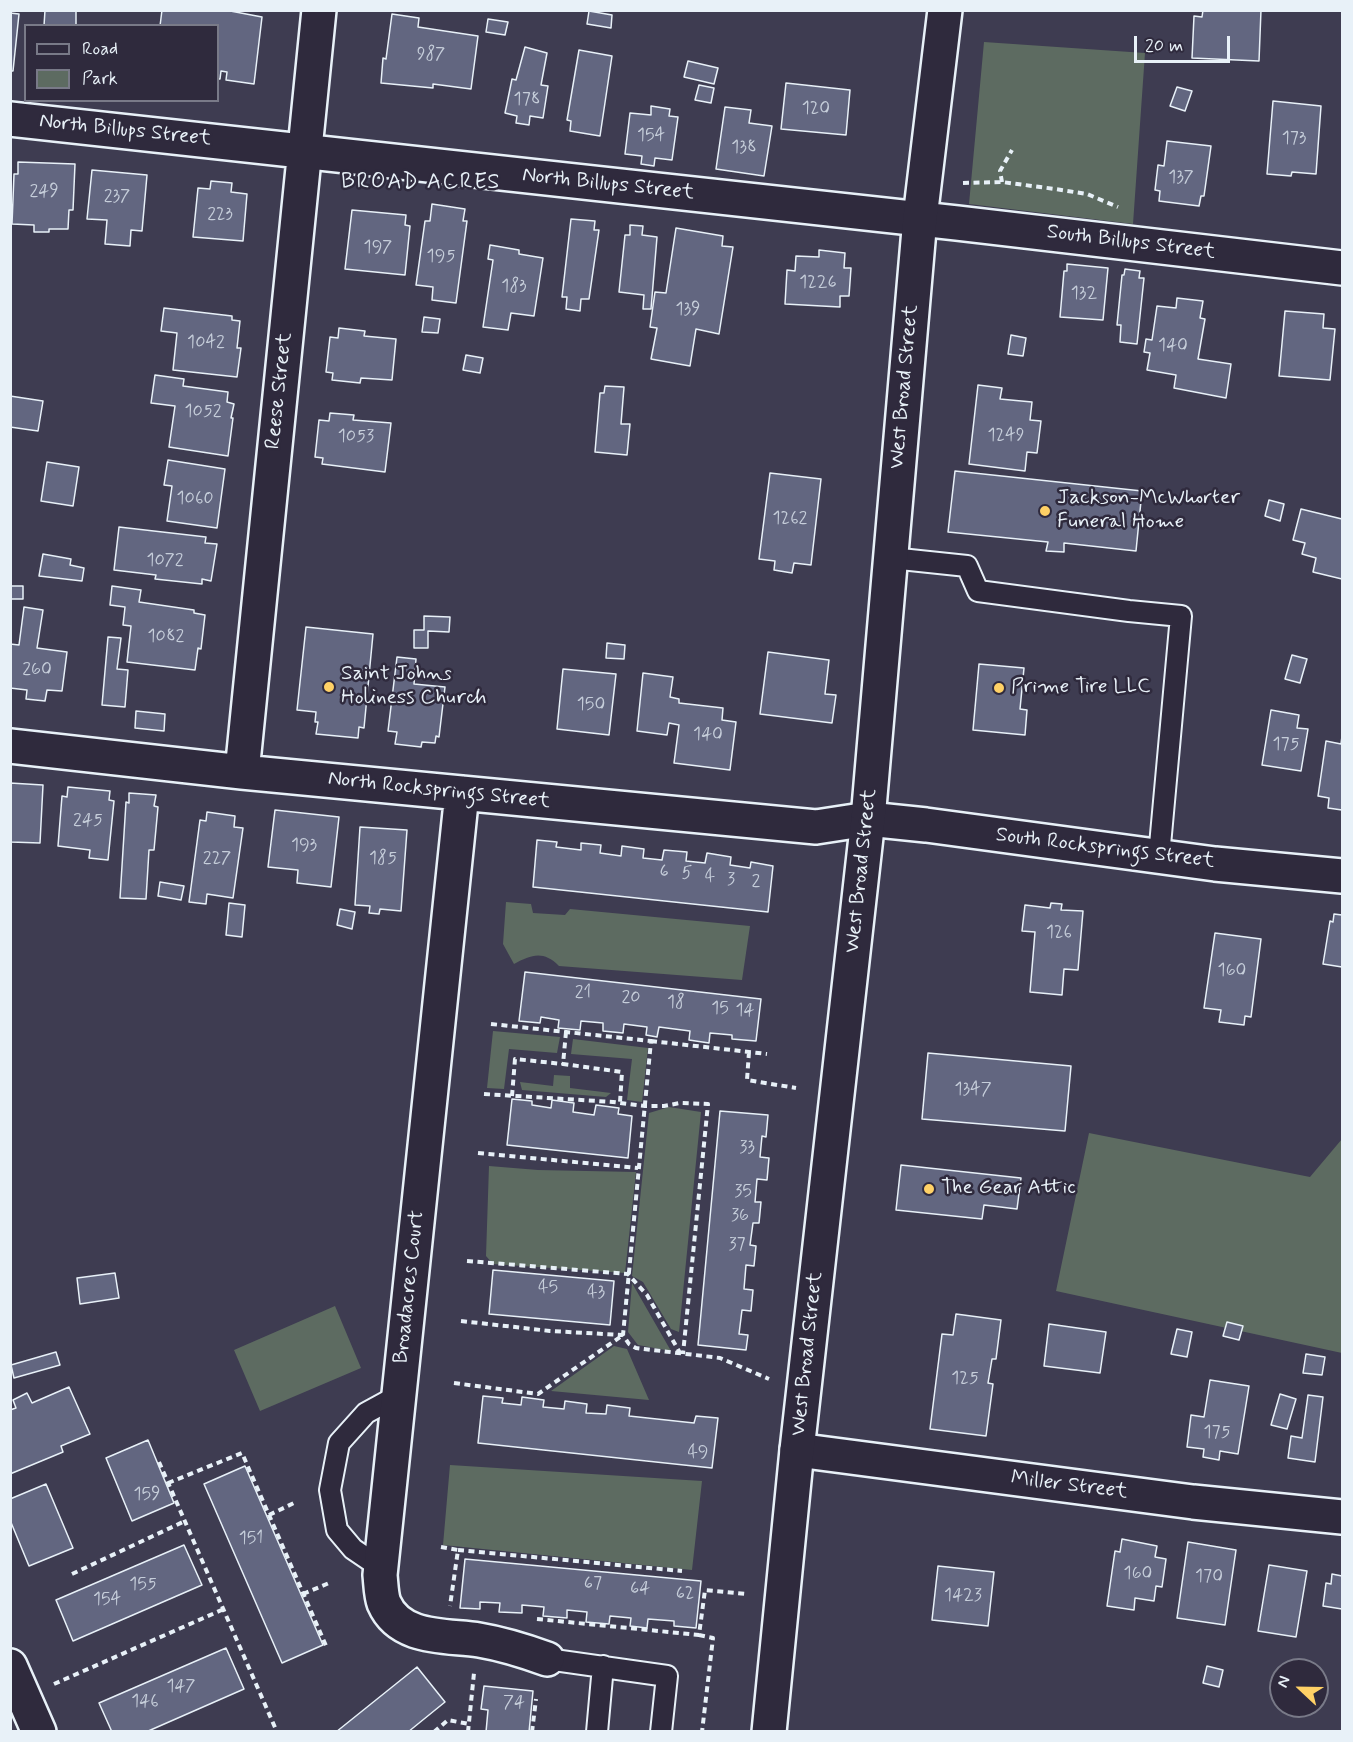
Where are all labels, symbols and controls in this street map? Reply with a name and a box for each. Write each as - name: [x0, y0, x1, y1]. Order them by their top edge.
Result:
- legend: [24, 24, 219, 102]
- scale bar: [1137, 24, 1233, 62]
- text: 20 m: [1145, 34, 1183, 58]
- text: Road: [82, 37, 118, 61]
- house number: 987: [417, 44, 445, 66]
- text: Park: [82, 67, 118, 91]
- house number: 178: [514, 89, 540, 111]
- house number: 120: [802, 98, 830, 120]
- street label: North Billups Street: [38, 109, 212, 153]
- house number: 154: [637, 125, 665, 147]
- house number: 173: [1282, 128, 1306, 150]
- house number: 138: [731, 137, 757, 159]
- street label: North Billups Street: [521, 163, 695, 207]
- house number: 137: [1168, 167, 1194, 189]
- district label: BROAD ACRES: [339, 170, 503, 196]
- house number: 249: [29, 181, 59, 203]
- house number: 237: [104, 186, 130, 208]
- house number: 223: [207, 204, 233, 226]
- street label: South Billups Street: [1045, 220, 1217, 266]
- house number: 197: [364, 237, 392, 259]
- house number: 195: [427, 246, 455, 268]
- house number: 1226: [799, 272, 837, 294]
- house number: 183: [501, 276, 527, 298]
- house number: 132: [1071, 283, 1097, 305]
- house number: 139: [675, 299, 701, 321]
- street label: West Broad Street: [885, 304, 925, 470]
- street label: Reese Street: [261, 331, 299, 451]
- house number: 1042: [187, 332, 225, 354]
- house number: 140: [1158, 335, 1188, 357]
- house number: 1052: [184, 401, 222, 423]
- house number: 1249: [988, 425, 1024, 447]
- house number: 1053: [338, 426, 374, 448]
- place label: Jackson-McWhorter Funeral Home: [1057, 486, 1240, 536]
- house number: 1060: [177, 488, 213, 510]
- marker: Jackson-McWhorter Funeral Home: [1038, 504, 1052, 518]
- house number: 1262: [773, 508, 807, 530]
- house number: 1072: [146, 550, 184, 572]
- house number: 1082: [148, 626, 184, 648]
- house number: 260: [22, 659, 52, 681]
- place label: Saint Johns Holiness Church: [341, 662, 487, 712]
- place label: Prime Tire LLC: [1011, 675, 1151, 701]
- marker: Saint Johns Holiness Church: [322, 680, 336, 694]
- marker: Prime Tire LLC: [992, 681, 1006, 695]
- house number: 150: [577, 694, 605, 716]
- house number: 140: [693, 724, 723, 746]
- house number: 175: [1272, 734, 1300, 756]
- street label: North Rocksprings Street: [327, 767, 551, 815]
- street label: West Broad Street: [841, 788, 883, 954]
- house number: 245: [73, 810, 103, 832]
- street label: South Rocksprings Street: [994, 823, 1216, 875]
- house number: 193: [291, 835, 317, 857]
- house number: 227: [203, 848, 231, 870]
- house number: 185: [369, 848, 397, 870]
- house number: 6: [659, 861, 669, 883]
- house number: 5: [682, 863, 692, 885]
- house number: 4: [705, 866, 715, 888]
- house number: 3: [727, 869, 735, 891]
- house number: 2: [752, 871, 760, 893]
- house number: 126: [1046, 922, 1072, 944]
- house number: 160: [1218, 960, 1246, 982]
- house number: 21: [575, 982, 591, 1004]
- house number: 20: [621, 987, 641, 1009]
- house number: 18: [667, 992, 685, 1014]
- house number: 15: [711, 998, 729, 1020]
- house number: 14: [736, 1000, 754, 1022]
- house number: 1347: [954, 1079, 992, 1101]
- house number: 33: [739, 1137, 755, 1159]
- place label: The Gear Attic: [941, 1176, 1076, 1202]
- house number: 35: [734, 1181, 752, 1203]
- marker: The Gear Attic: [922, 1182, 936, 1196]
- house number: 36: [731, 1205, 749, 1227]
- street label: Broadacres Court: [389, 1209, 431, 1365]
- house number: 37: [728, 1234, 746, 1256]
- street label: West Broad Street: [787, 1271, 829, 1437]
- house number: 45: [538, 1277, 558, 1299]
- house number: 43: [587, 1282, 605, 1304]
- house number: 125: [951, 1368, 979, 1390]
- house number: 175: [1203, 1422, 1231, 1444]
- house number: 49: [687, 1442, 709, 1464]
- street label: Miller Street: [1009, 1466, 1129, 1506]
- house number: 159: [133, 1484, 161, 1506]
- house number: 151: [239, 1528, 263, 1550]
- house number: 160: [1124, 1563, 1152, 1585]
- house number: 170: [1195, 1566, 1223, 1588]
- house number: 67: [584, 1573, 602, 1595]
- house number: 155: [129, 1574, 157, 1596]
- house number: 64: [630, 1578, 650, 1600]
- house number: 62: [676, 1583, 694, 1605]
- house number: 1423: [944, 1585, 982, 1607]
- house number: 154: [93, 1589, 121, 1611]
- north arrow: [1269, 1658, 1329, 1718]
- text: N: [1272, 1673, 1295, 1691]
- house number: 147: [166, 1676, 196, 1698]
- house number: 146: [131, 1691, 159, 1713]
- house number: 74: [503, 1692, 525, 1714]

